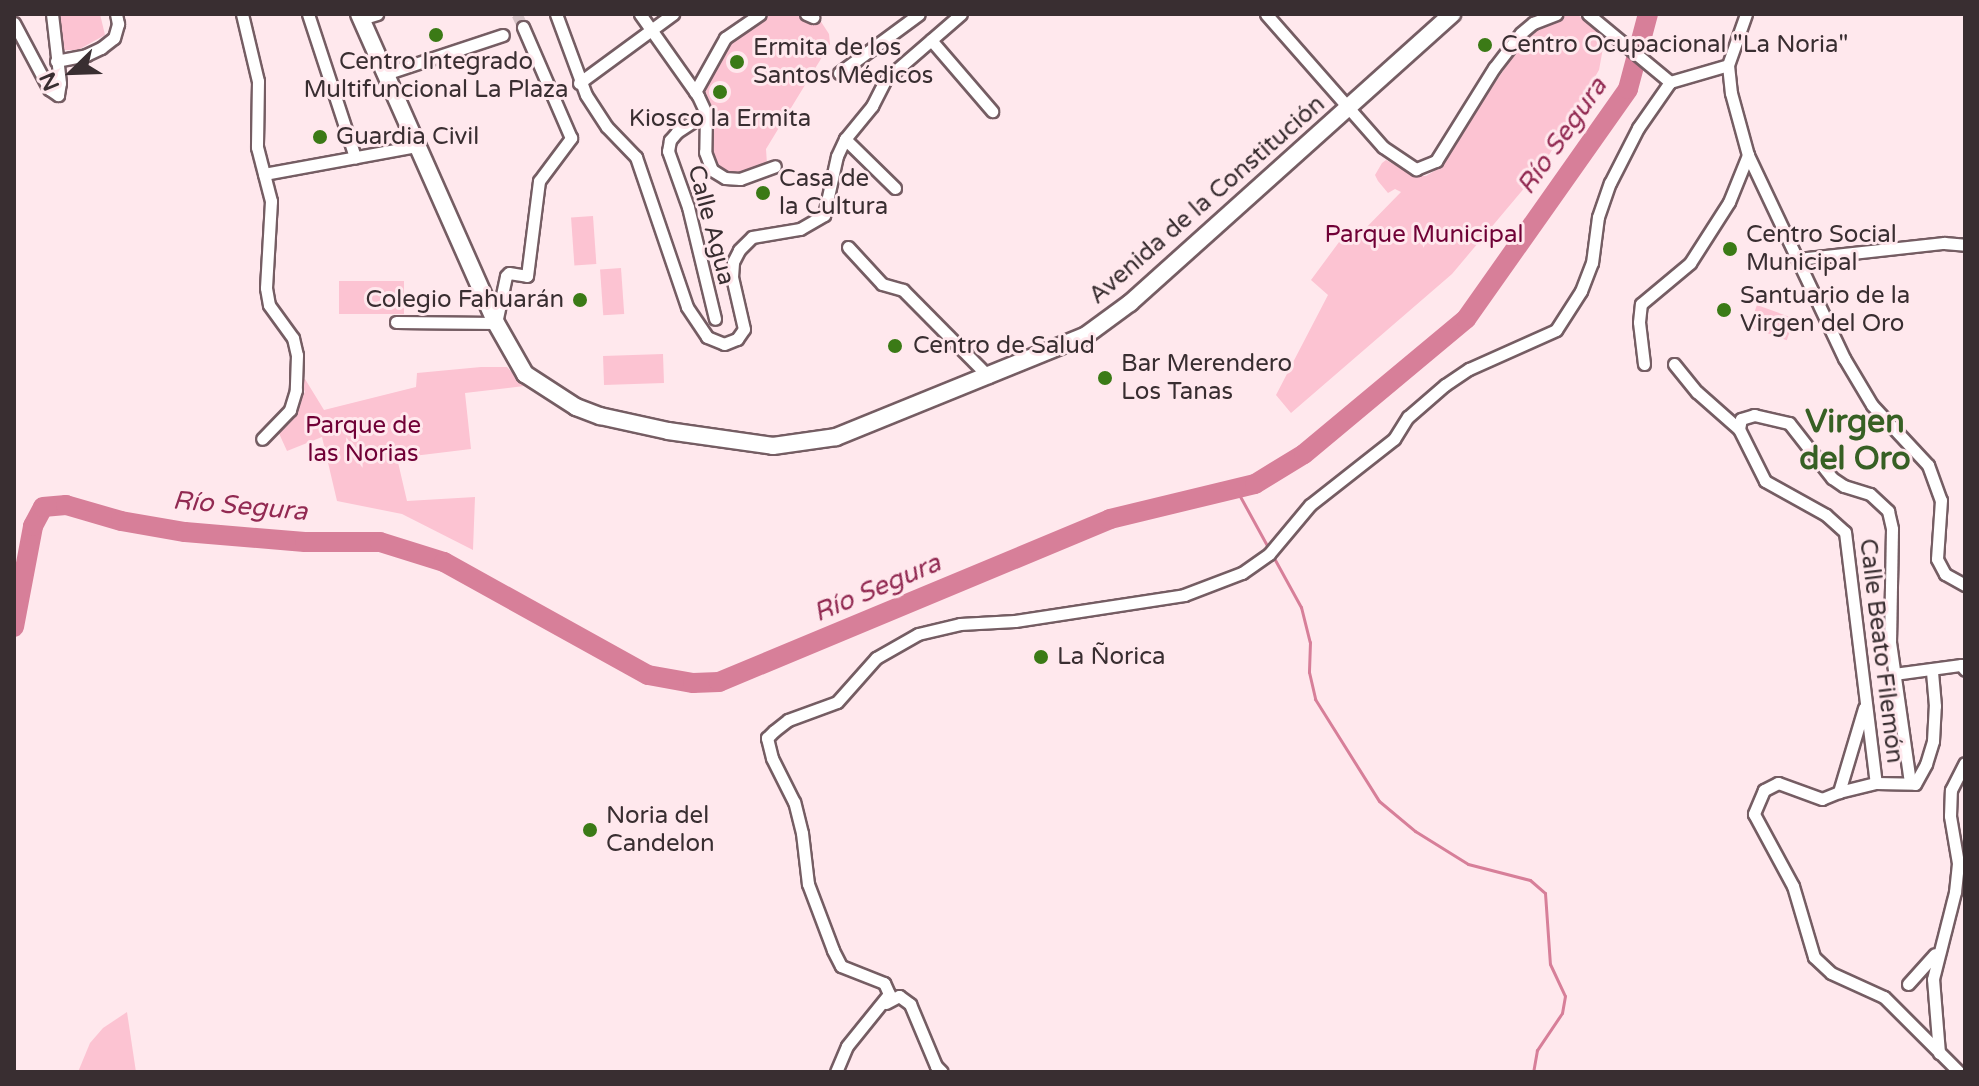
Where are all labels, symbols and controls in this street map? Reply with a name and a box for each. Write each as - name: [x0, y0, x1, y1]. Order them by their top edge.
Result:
- marker: Centro Integrado Multifuncional La Plaza: [427, 26, 445, 44]
- place label: Centro Ocupacional "La Noria": [1501, 31, 1848, 59]
- north arrow: [32, 32, 112, 112]
- place label: Ermita de los Santos Médicos: [753, 34, 933, 90]
- marker: Centro Ocupacional "La Noria": [1476, 36, 1494, 54]
- place label: Centro Integrado Multifuncional La Plaza: [303, 48, 569, 104]
- marker: Ermita de los Santos Médicos: [728, 53, 746, 71]
- text: N: [34, 68, 65, 95]
- water label: Río Segura: [1510, 72, 1614, 200]
- marker: Kiosco la Ermita: [711, 83, 729, 101]
- street label: Avenida de la Constitución: [1083, 90, 1331, 310]
- place label: Kiosco la Ermita: [629, 105, 811, 133]
- place label: Guardia Civil: [336, 123, 479, 151]
- marker: Guardia Civil: [311, 128, 329, 146]
- street label: Calle Agua: [681, 162, 741, 288]
- place label: Casa de la Cultura: [779, 165, 888, 221]
- marker: Casa de la Cultura: [754, 184, 772, 202]
- park label: Parque Municipal: [1325, 221, 1523, 249]
- place label: Centro Social Municipal: [1746, 221, 1897, 277]
- marker: Centro Social Municipal: [1721, 240, 1739, 258]
- place label: Santuario de la Virgen del Oro: [1740, 282, 1910, 338]
- place label: Colegio Fahuarán: [365, 286, 564, 314]
- marker: Colegio Fahuarán: [571, 291, 589, 309]
- marker: Santuario de la Virgen del Oro: [1715, 301, 1733, 319]
- place label: Centro de Salud: [913, 332, 1095, 360]
- marker: Centro de Salud: [884, 335, 906, 357]
- place label: Bar Merendero Los Tanas: [1121, 350, 1292, 406]
- marker: Bar Merendero Los Tanas: [1096, 369, 1114, 387]
- district label: Virgen del Oro: [1799, 404, 1911, 479]
- park label: Parque de las Norias: [305, 412, 421, 468]
- water label: Río Segura: [171, 485, 309, 527]
- street label: Calle Beato Filemón: [1853, 537, 1909, 765]
- water label: Río Segura: [809, 547, 945, 629]
- place label: La Ñorica: [1057, 643, 1166, 671]
- marker: La Ñorica: [1032, 648, 1050, 666]
- place label: Noria del Candelon: [606, 802, 715, 858]
- marker: Noria del Candelon: [581, 821, 599, 839]

